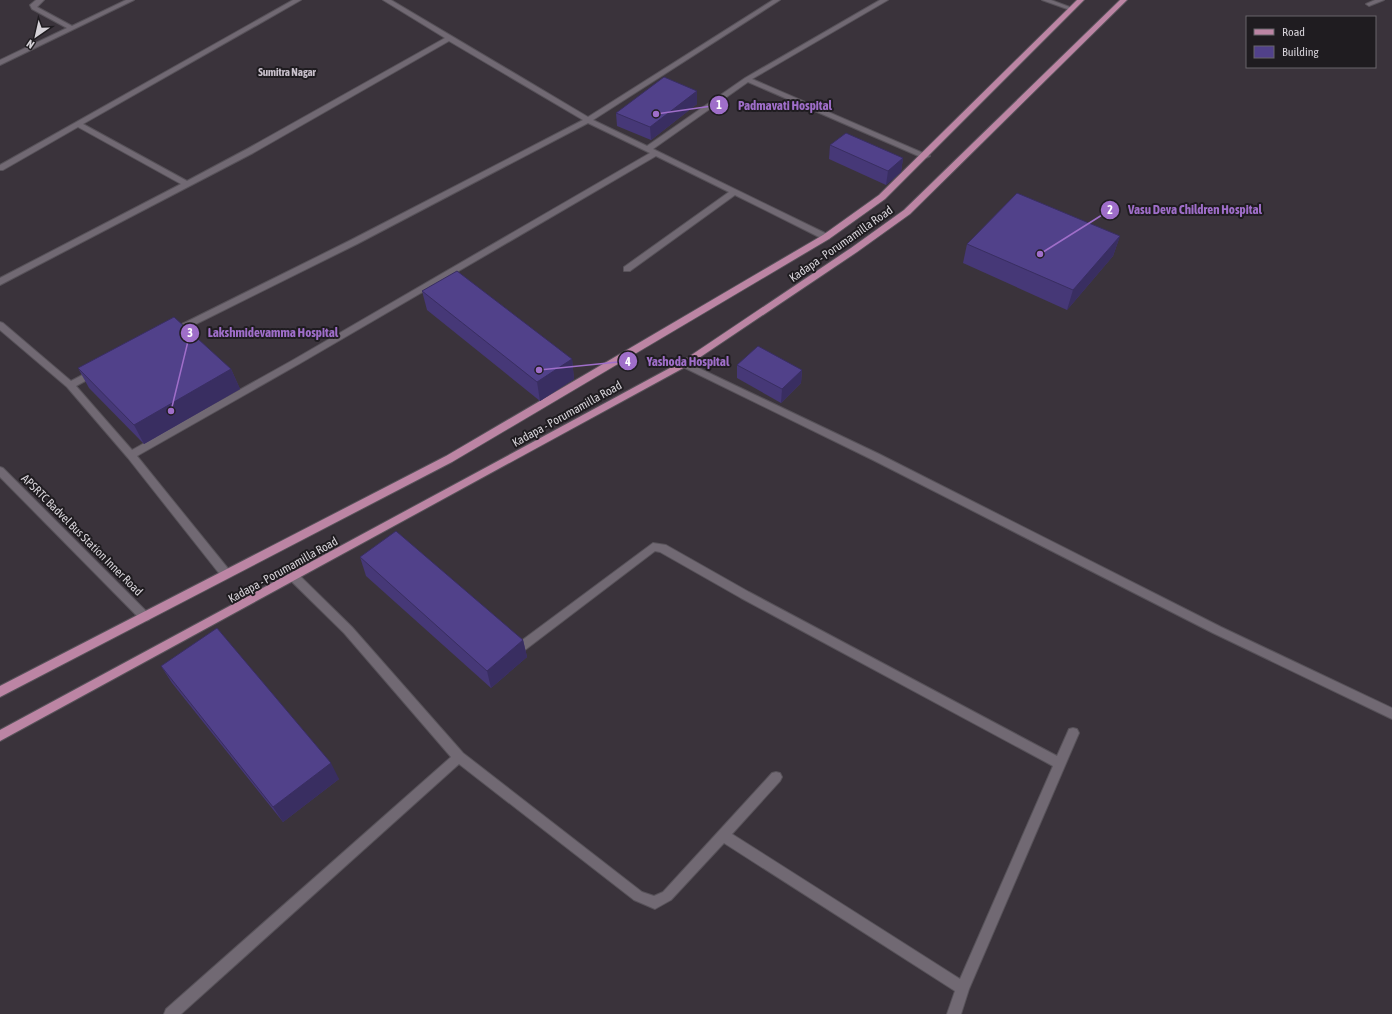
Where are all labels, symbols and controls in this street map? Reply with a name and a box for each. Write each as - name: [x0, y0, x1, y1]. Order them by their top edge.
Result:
- north arrow: [16, 16, 56, 56]
- legend: [1246, 16, 1376, 68]
- text: Road: [1282, 25, 1305, 39]
- text: N: [24, 37, 36, 51]
- text: Building: [1282, 45, 1320, 59]
- district label: Sumitra Nagar: [258, 66, 317, 78]
- callout: Padmavati Hospital: [709, 93, 840, 118]
- text: 1: [716, 98, 722, 112]
- text: Padmavati Hospital: [738, 98, 833, 113]
- callout: Vasu Deva Children Hospital: [1100, 197, 1270, 222]
- text: Vasu Deva Children Hospital: [1127, 202, 1262, 217]
- street label: Kadapa - Porumamilla Road: [787, 203, 895, 285]
- text: 2: [1107, 203, 1113, 217]
- callout: Lakshmidevamma Hospital: [180, 320, 346, 345]
- text: Lakshmidevamma Hospital: [208, 325, 339, 340]
- text: 3: [187, 326, 193, 340]
- callout: Yashoda Hospital: [618, 349, 737, 374]
- text: Yashoda Hospital: [646, 354, 730, 369]
- text: 4: [624, 355, 631, 369]
- street label: Kadapa - Porumamilla Road: [510, 378, 624, 450]
- street label: APSRTC Badvel Bus Station Inner Road: [18, 471, 146, 599]
- street label: Kadapa - Porumamilla Road: [226, 534, 340, 606]

